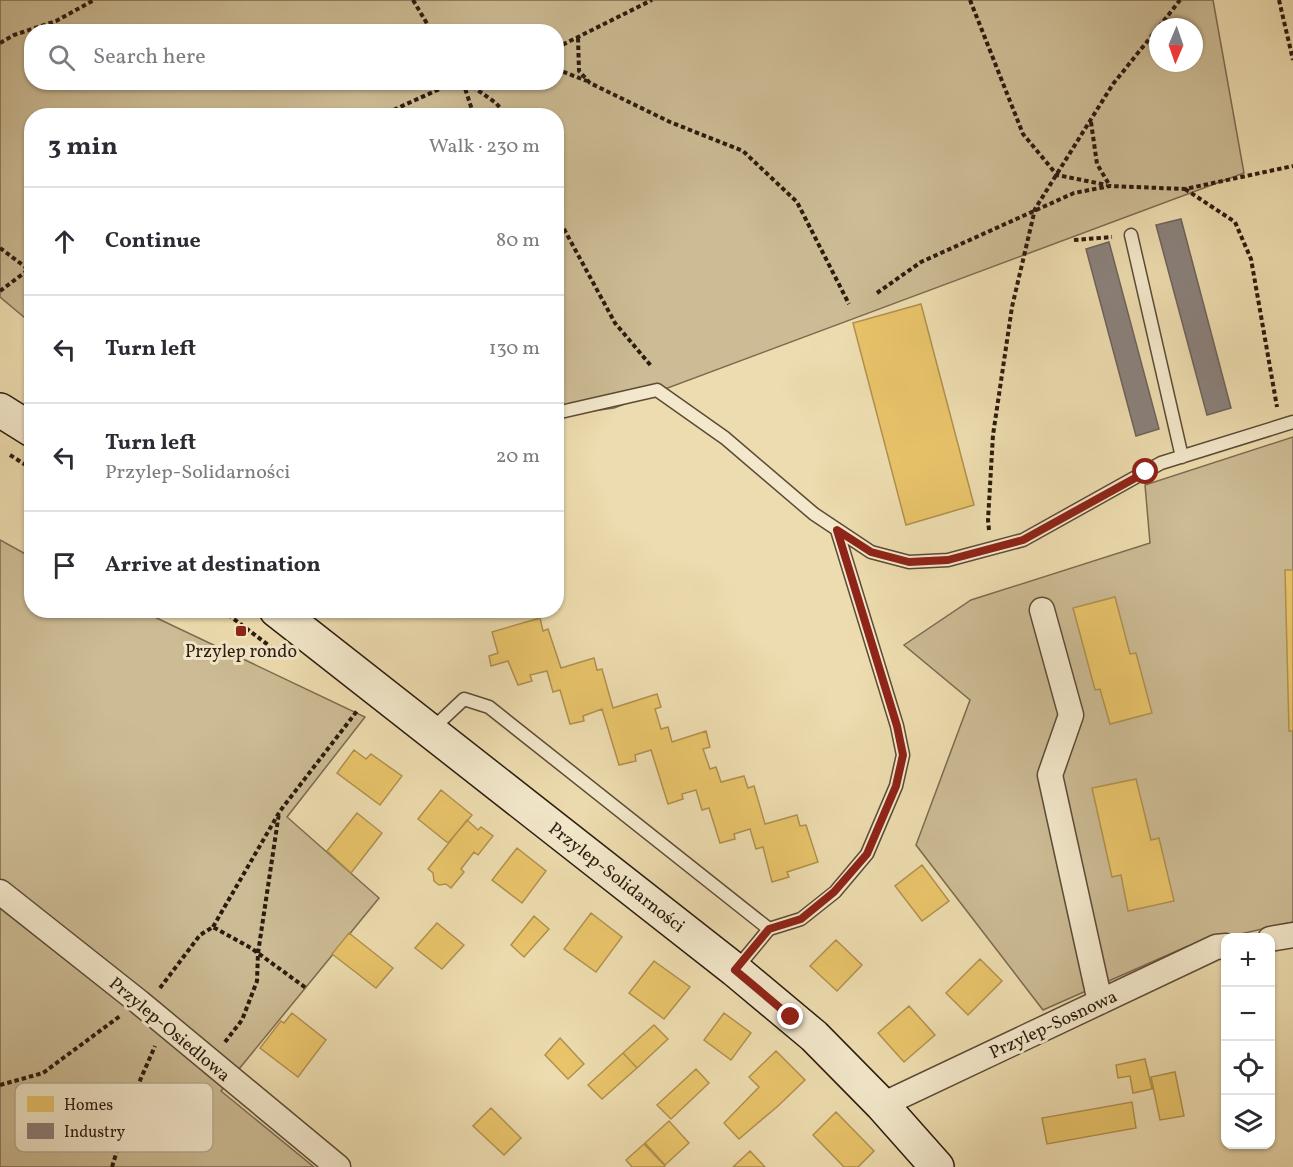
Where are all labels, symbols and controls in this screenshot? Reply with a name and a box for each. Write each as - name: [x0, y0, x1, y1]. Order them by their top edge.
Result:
- north arrow: [1149, 18, 1203, 72]
- search box: [24, 24, 564, 90]
- icon: search: [45, 41, 78, 74]
- text: Search here: [93, 42, 206, 73]
- text: 3 min: [48, 129, 118, 165]
- text: Walk · 230 m: [429, 133, 540, 161]
- icon: ahead: [48, 225, 81, 258]
- text: Continue: [105, 226, 201, 257]
- text: 80 m: [496, 227, 540, 255]
- icon: left: [48, 333, 81, 366]
- text: Turn left: [105, 334, 196, 365]
- text: 130 m: [489, 335, 540, 363]
- text: Turn left: [105, 428, 196, 459]
- icon: left: [48, 441, 81, 474]
- text: 20 m: [496, 443, 540, 471]
- route start: [1132, 458, 1158, 484]
- text: Przylep-Solidarności: [105, 459, 290, 487]
- icon: arrive: [48, 549, 81, 582]
- text: Arrive at destination: [105, 550, 321, 581]
- marker: Przylep rondo: [234, 624, 248, 638]
- place label: Przylep rondo: [185, 640, 297, 665]
- street label: Przylep-Solidarności: [543, 817, 689, 939]
- map controls: [1221, 933, 1275, 1149]
- button: +: [1221, 933, 1275, 987]
- street label: Przylep-Osiedlowa: [103, 972, 235, 1088]
- street label: Przylep-Sosnowa: [985, 985, 1122, 1066]
- button: −: [1221, 987, 1275, 1041]
- route end: [777, 1003, 803, 1029]
- button: locate: [1221, 1041, 1275, 1095]
- legend: [15, 1083, 213, 1152]
- text: Homes: [64, 1095, 113, 1117]
- button: layers: [1221, 1095, 1275, 1149]
- text: Industry: [64, 1122, 125, 1144]

